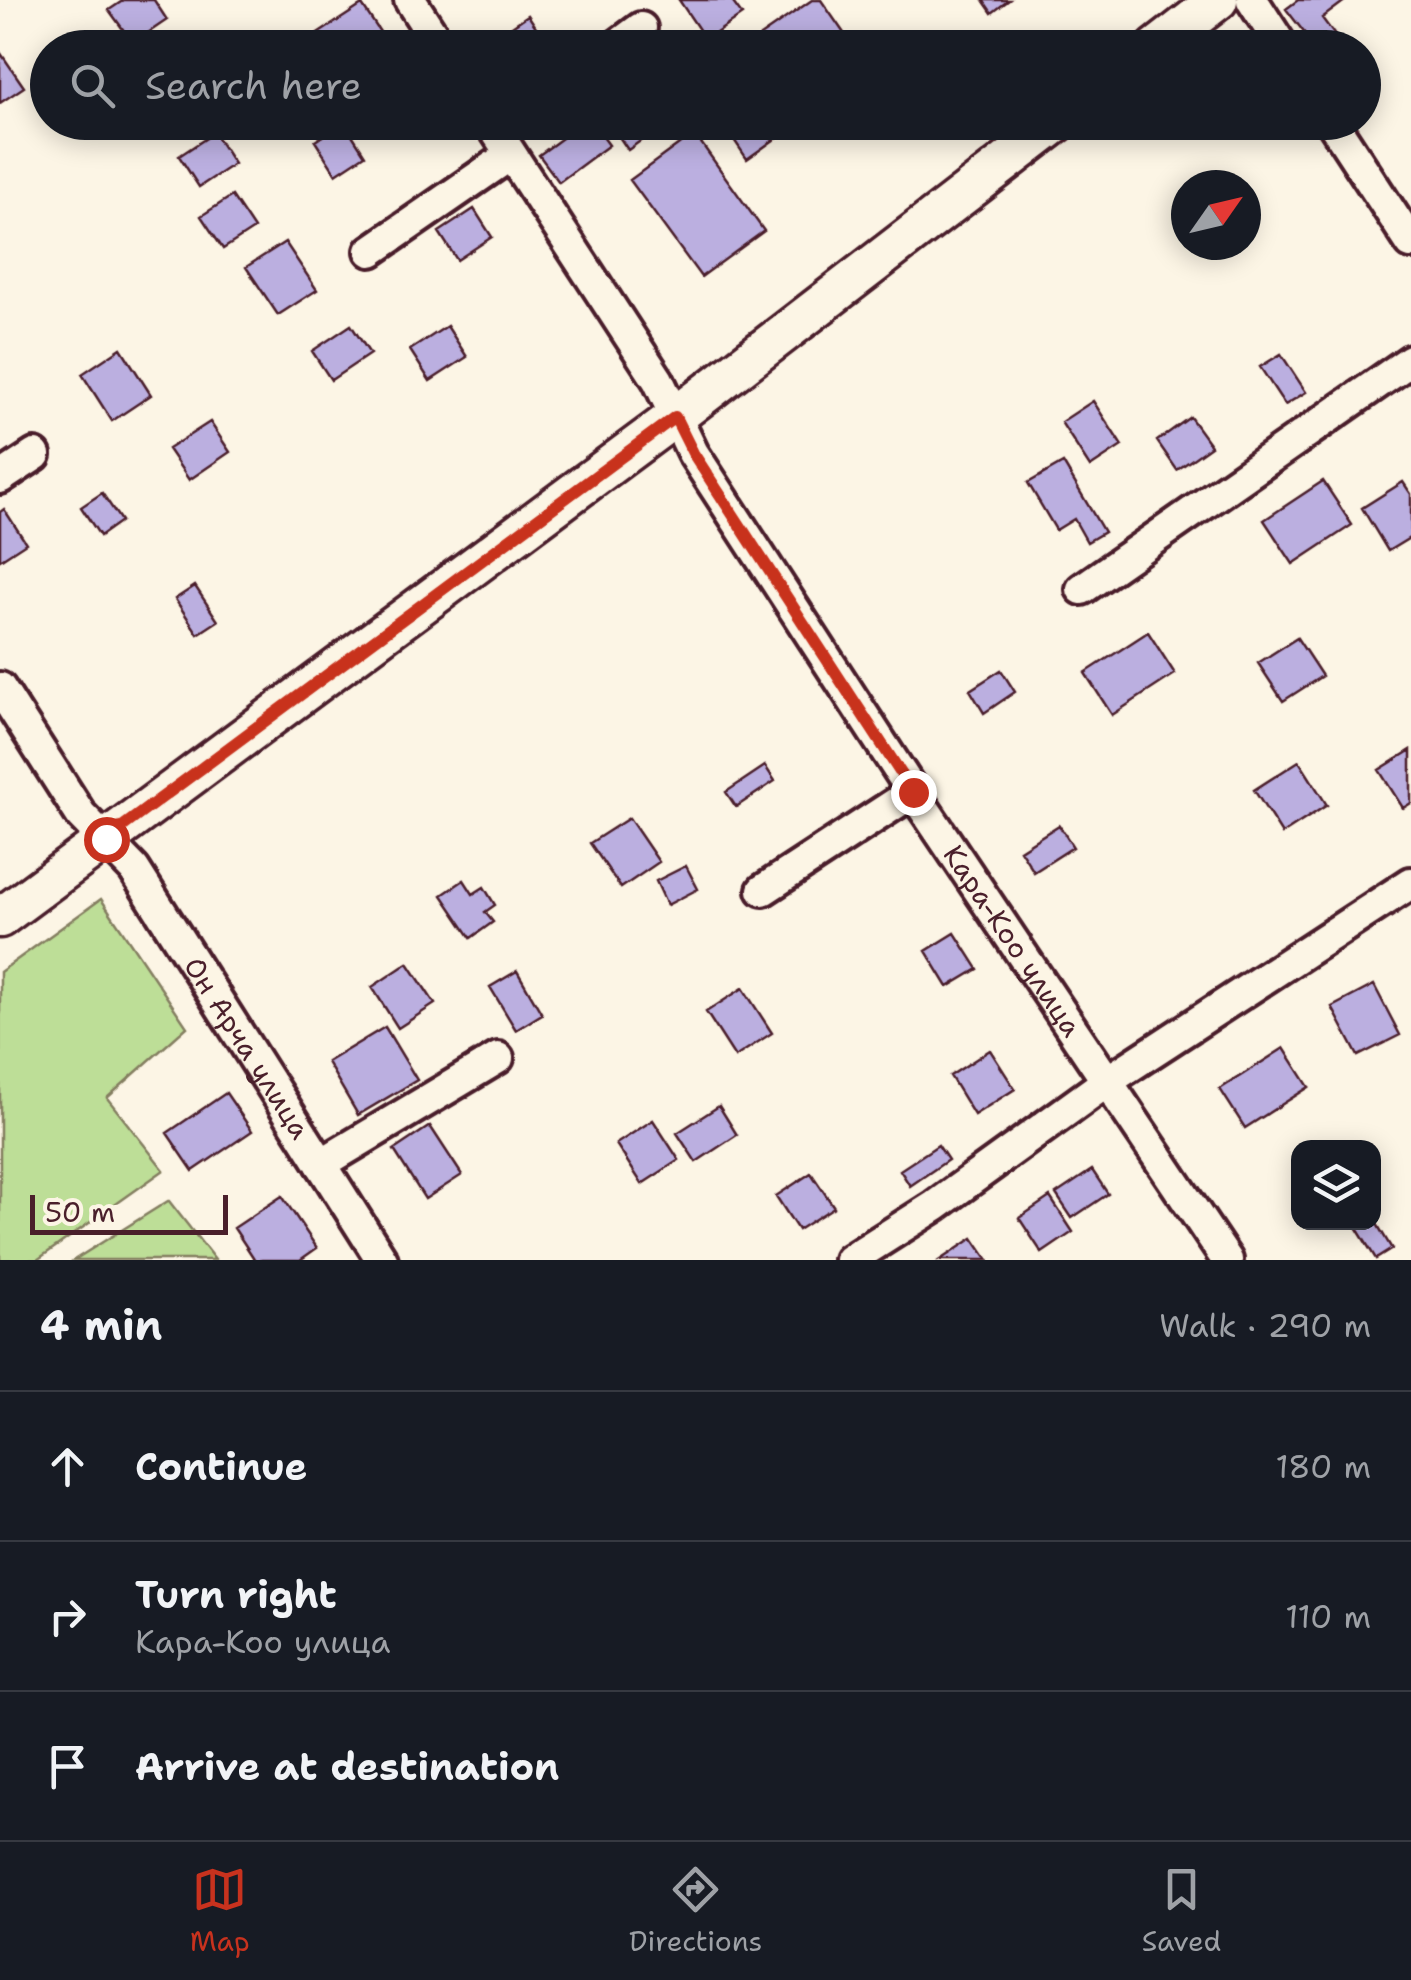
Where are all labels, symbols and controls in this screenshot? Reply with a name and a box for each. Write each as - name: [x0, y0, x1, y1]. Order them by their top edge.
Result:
- search box: [30, 30, 1381, 140]
- icon: search: [65, 58, 120, 113]
- text: Search here: [145, 60, 362, 111]
- north arrow: [1171, 170, 1261, 260]
- route end: [891, 770, 937, 816]
- route start: [84, 817, 130, 863]
- street label: Кара-Коо улица: [935, 837, 1091, 1044]
- street label: Он Арча улица: [175, 949, 319, 1146]
- map controls: [1291, 1140, 1381, 1230]
- button: layers: [1291, 1140, 1381, 1230]
- scale bar: [30, 1190, 228, 1234]
- text: 50 m: [45, 1193, 115, 1231]
- text: 4 min: [40, 1297, 162, 1353]
- text: Walk · 290 m: [1159, 1304, 1371, 1347]
- icon: ahead: [40, 1439, 95, 1494]
- text: Continue: [135, 1441, 307, 1492]
- text: 180 m: [1275, 1445, 1371, 1488]
- text: Turn right: [135, 1569, 337, 1620]
- icon: right: [40, 1589, 95, 1644]
- text: 110 m: [1285, 1595, 1371, 1638]
- text: Кара-Коо улица: [135, 1620, 390, 1663]
- icon: arrive: [40, 1739, 95, 1794]
- text: Arrive at destination: [135, 1741, 559, 1792]
- tab: Map: [190, 1862, 250, 1960]
- tab: Directions: [629, 1862, 762, 1960]
- tab: Saved: [1142, 1862, 1221, 1960]

